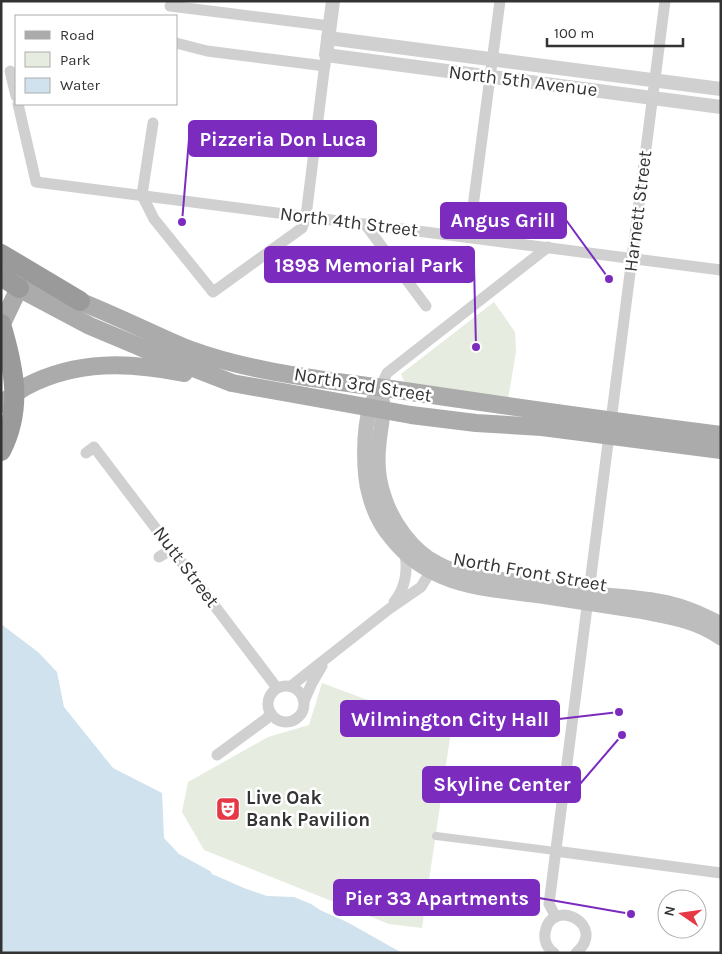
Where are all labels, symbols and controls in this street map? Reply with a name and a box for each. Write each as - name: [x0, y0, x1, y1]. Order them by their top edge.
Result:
- legend: [15, 15, 178, 105]
- scale bar: [547, 15, 683, 47]
- text: 100 m: [554, 24, 594, 42]
- text: Road: [60, 26, 95, 44]
- text: Park: [60, 51, 90, 69]
- street label: North 5th Avenue: [447, 61, 599, 101]
- text: Water: [60, 76, 101, 94]
- callout: Pizzeria Don Luca: [189, 121, 376, 156]
- text: Pizzeria Don Luca: [199, 128, 367, 151]
- street label: Harnett Street: [620, 149, 656, 273]
- street label: North 4th Street: [279, 203, 419, 241]
- callout: Angus Grill: [441, 203, 566, 238]
- text: Angus Grill: [451, 209, 555, 232]
- callout: 1898 Memorial Park: [265, 247, 474, 282]
- text: 1898 Memorial Park: [275, 254, 464, 277]
- street label: North 3rd Street: [292, 363, 434, 407]
- street label: Nutt Street: [148, 522, 224, 612]
- street label: North Front Street: [451, 548, 609, 596]
- callout: Wilmington City Hall: [341, 701, 559, 736]
- text: Wilmington City Hall: [351, 708, 549, 731]
- callout: Skyline Center: [423, 767, 580, 802]
- text: Skyline Center: [433, 773, 571, 796]
- place label: Live Oak Bank Pavilion: [246, 787, 370, 831]
- theatre icon: Live Oak Bank Pavilion: [215, 796, 241, 822]
- callout: Pier 33 Apartments: [334, 880, 539, 915]
- text: Pier 33 Apartments: [345, 887, 529, 910]
- north arrow: [657, 889, 707, 939]
- text: N: [660, 904, 679, 918]

